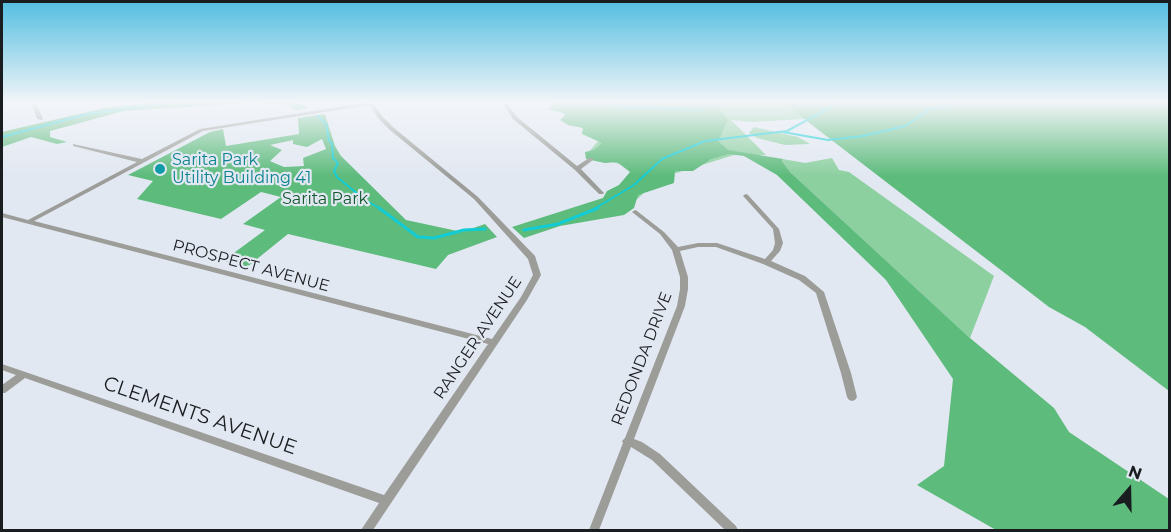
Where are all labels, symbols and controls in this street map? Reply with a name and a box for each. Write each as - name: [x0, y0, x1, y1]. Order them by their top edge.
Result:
- place label: Sarita Park Utility Building 41: [172, 150, 311, 188]
- marker: Sarita Park Utility Building 41: [153, 162, 167, 176]
- park label: Sarita Park: [282, 189, 368, 209]
- street label: PROSPECT AVENUE: [170, 236, 332, 296]
- street label: RANGER AVENUE: [430, 273, 526, 403]
- street label: REDONDA DRIVE: [608, 289, 676, 429]
- street label: CLEMENTS AVENUE: [100, 372, 300, 460]
- north arrow: [1099, 460, 1159, 520]
- text: N: [1126, 461, 1145, 484]

